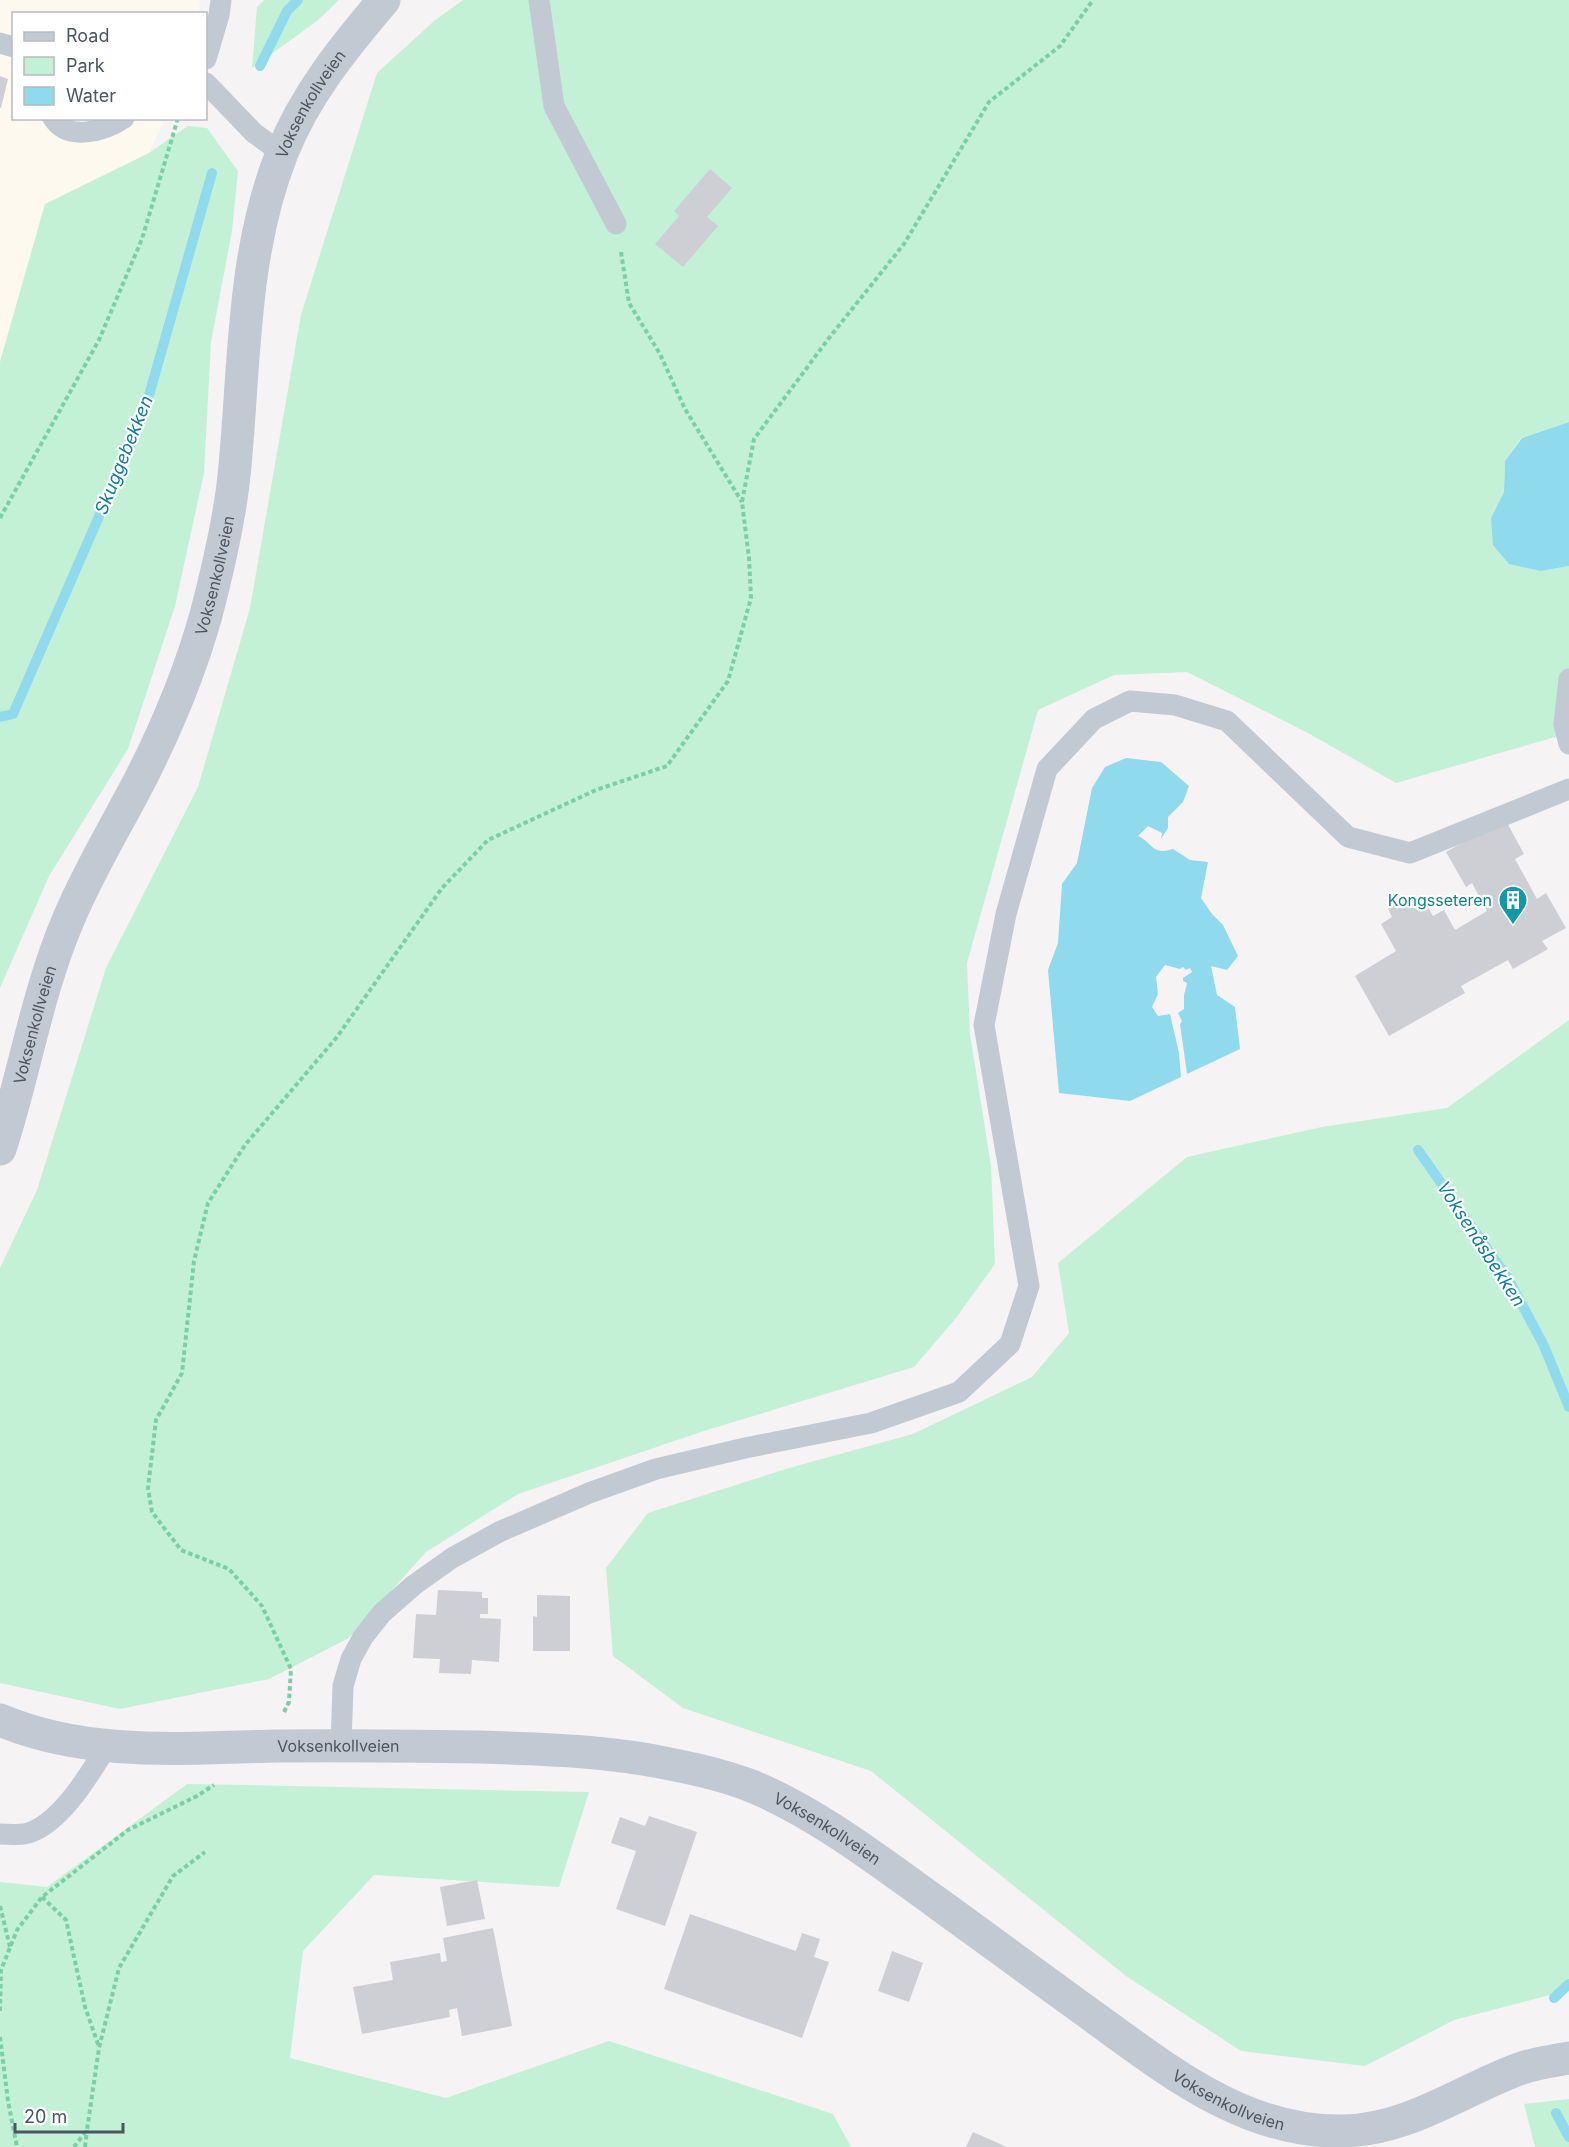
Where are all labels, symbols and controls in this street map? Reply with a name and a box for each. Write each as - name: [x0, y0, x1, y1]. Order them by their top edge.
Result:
- legend: [12, 12, 207, 120]
- text: Road: [66, 25, 109, 46]
- street label: Voksenkollveien: [271, 46, 350, 161]
- text: Park: [66, 55, 105, 76]
- text: Water: [66, 85, 116, 106]
- water label: Skuggebekken: [90, 392, 157, 517]
- street label: Voksenkollveien: [191, 514, 238, 638]
- building icon: Kongsseteren: [1497, 884, 1529, 926]
- place label: Kongsseteren: [1388, 890, 1492, 910]
- street label: Voksenkollveien: [9, 963, 61, 1086]
- water label: Voksenåsbekken: [1433, 1177, 1530, 1310]
- street label: Voksenkollveien: [277, 1736, 400, 1756]
- street label: Voksenkollveien: [770, 1788, 885, 1869]
- street label: Voksenkollveien: [1168, 2065, 1287, 2134]
- scale bar: [15, 2096, 123, 2134]
- text: 20 m: [24, 2106, 67, 2127]

